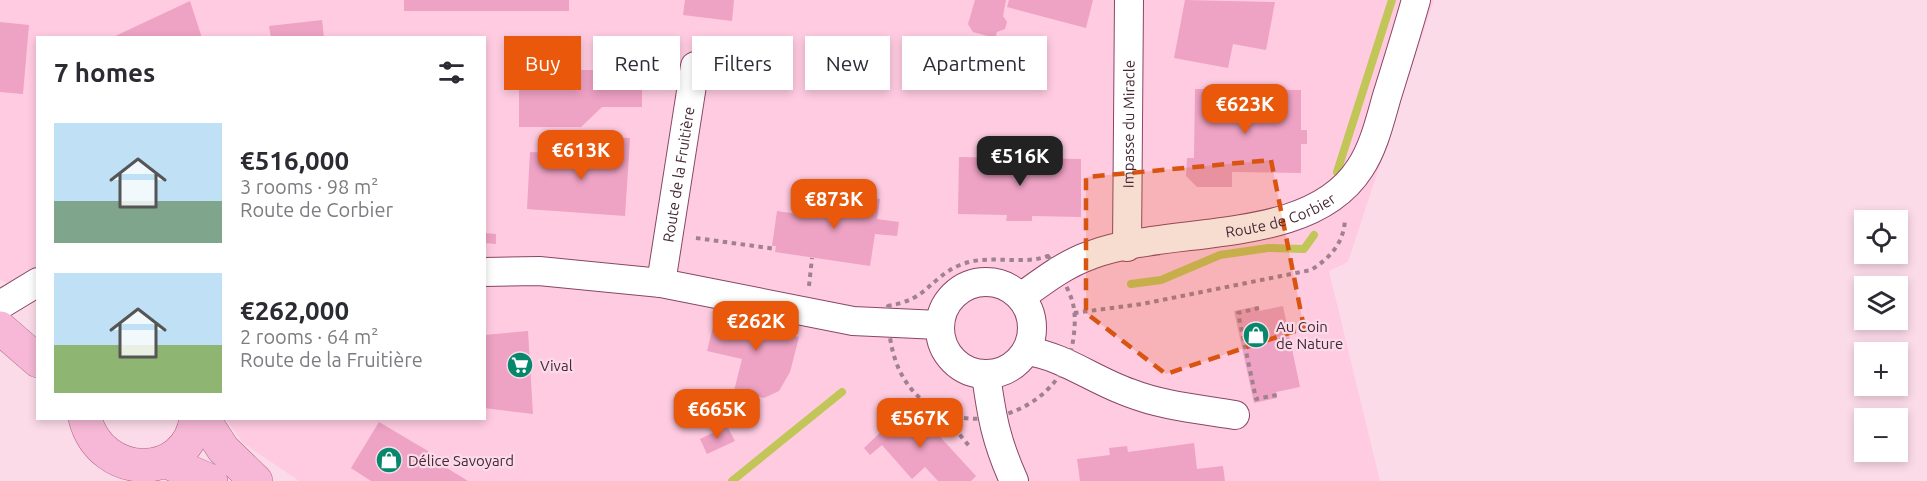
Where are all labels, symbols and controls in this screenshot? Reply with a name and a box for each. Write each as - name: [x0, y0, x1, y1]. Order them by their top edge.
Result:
- chip: Buy: [504, 36, 581, 90]
- chip: Rent: [593, 36, 680, 90]
- chip: Filters: [692, 36, 793, 90]
- chip: New: [805, 36, 890, 90]
- chip: Apartment: [902, 36, 1047, 90]
- icon: filters: [435, 56, 468, 89]
- text: 7 homes: [54, 58, 155, 87]
- street label: Impasse du Miracle: [1119, 60, 1137, 188]
- pin: €623K: [1203, 84, 1287, 135]
- text: €623K: [1216, 92, 1274, 115]
- street label: Route de la Fruitière: [659, 105, 697, 243]
- pin: €613K: [539, 130, 623, 181]
- pin: €516K: [978, 136, 1062, 187]
- text: €613K: [552, 138, 610, 161]
- text: €516K: [991, 144, 1049, 167]
- text: €516,000: [240, 146, 349, 175]
- icon: home: [102, 147, 174, 219]
- text: 3 rooms · 98 m²: [240, 175, 378, 198]
- pin: €873K: [792, 179, 876, 230]
- text: €873K: [805, 187, 863, 210]
- street label: Route de Corbier: [1224, 189, 1339, 240]
- text: Route de Corbier: [240, 198, 393, 221]
- map controls: [1854, 210, 1908, 462]
- button: locate: [1854, 210, 1908, 264]
- button: layers: [1854, 276, 1908, 330]
- text: €262,000: [240, 296, 349, 325]
- icon: home: [102, 297, 174, 369]
- pin: €262K: [714, 301, 798, 352]
- text: €262K: [727, 309, 785, 332]
- place label: Au Coin de Nature: [1276, 318, 1343, 352]
- shop icon: Au Coin de Nature: [1241, 320, 1271, 350]
- text: 2 rooms · 64 m²: [240, 325, 378, 348]
- button: +: [1854, 342, 1908, 396]
- text: Route de la Fruitière: [240, 348, 423, 371]
- supermarket icon: Vival: [505, 350, 535, 380]
- place label: Vival: [540, 357, 573, 374]
- pin: €665K: [675, 389, 759, 440]
- text: €665K: [688, 397, 746, 420]
- pin: €567K: [878, 398, 962, 449]
- text: €567K: [891, 406, 949, 429]
- button: −: [1854, 408, 1908, 462]
- shop icon: Délice Savoyard: [374, 445, 404, 475]
- place label: Délice Savoyard: [408, 452, 514, 469]

